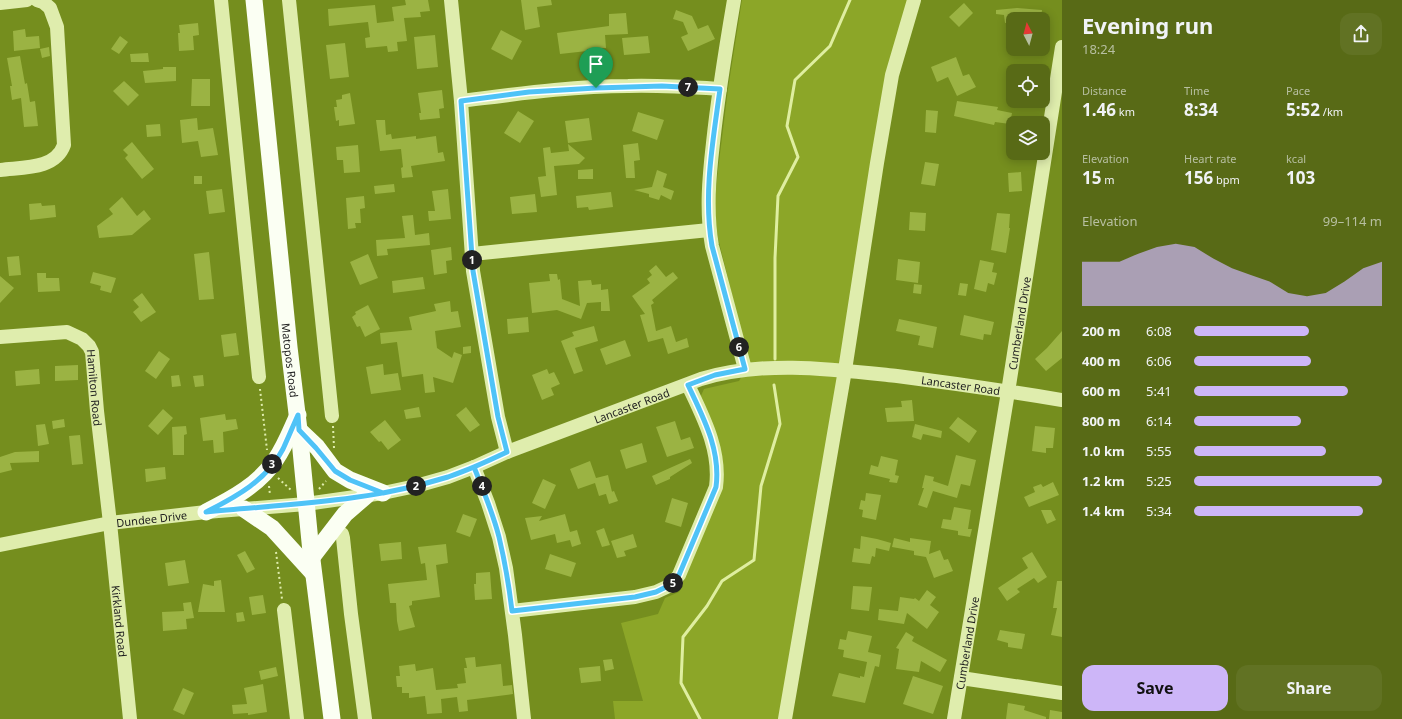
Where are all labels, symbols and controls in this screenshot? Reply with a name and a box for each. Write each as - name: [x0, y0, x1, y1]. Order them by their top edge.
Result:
- text: Evening run: [1082, 10, 1213, 40]
- north arrow: [1006, 12, 1050, 56]
- map controls: [1006, 12, 1050, 160]
- button: share: [1340, 13, 1382, 55]
- text: 18:24: [1082, 40, 1115, 58]
- pin: [579, 47, 613, 88]
- icon: arrive: [585, 53, 607, 75]
- button: locate: [1006, 64, 1050, 108]
- pin: 7: [678, 77, 698, 97]
- text: 7: [685, 79, 691, 94]
- text: Distance: [1082, 83, 1127, 98]
- text: Time: [1184, 83, 1209, 98]
- text: Pace: [1286, 83, 1310, 98]
- text: 1.46: [1082, 98, 1116, 121]
- text: 8:34: [1184, 98, 1218, 121]
- text: 5:52: [1286, 98, 1320, 121]
- text: km: [1116, 104, 1135, 119]
- text: /km: [1320, 104, 1343, 119]
- button: layers: [1006, 116, 1050, 160]
- text: Elevation: [1082, 151, 1129, 166]
- text: Heart rate: [1184, 151, 1237, 166]
- text: kcal: [1286, 151, 1306, 166]
- text: 15: [1082, 166, 1101, 189]
- text: 156: [1184, 166, 1213, 189]
- text: 103: [1286, 166, 1315, 189]
- text: m: [1101, 172, 1115, 187]
- text: bpm: [1213, 172, 1240, 187]
- text: Elevation: [1082, 212, 1138, 230]
- text: 99–114 m: [1323, 212, 1382, 230]
- pin: 1: [462, 250, 482, 270]
- text: 1: [469, 252, 475, 267]
- street label: Cumberland Drive: [1004, 276, 1033, 371]
- street label: Matopos Road: [279, 322, 303, 398]
- text: 200 m: [1082, 322, 1120, 340]
- text: 6:08: [1146, 322, 1172, 340]
- pin: 6: [729, 337, 749, 357]
- text: 6: [736, 339, 742, 354]
- street label: Hamilton Road: [84, 348, 106, 427]
- text: 400 m: [1082, 352, 1120, 370]
- text: 6:06: [1146, 352, 1172, 370]
- street label: Lancaster Road: [920, 372, 1001, 398]
- text: 600 m: [1082, 382, 1120, 400]
- text: 5:41: [1146, 382, 1172, 400]
- street label: Lancaster Road: [592, 384, 671, 426]
- text: 800 m: [1082, 412, 1120, 430]
- text: 6:14: [1146, 412, 1172, 430]
- text: 1.0 km: [1082, 442, 1125, 460]
- text: 5:55: [1146, 442, 1172, 460]
- pin: 3: [262, 454, 282, 474]
- text: 3: [269, 456, 275, 471]
- text: 1.2 km: [1082, 472, 1125, 490]
- text: 5:25: [1146, 472, 1172, 490]
- pin: 2: [406, 476, 426, 496]
- pin: 4: [472, 476, 492, 496]
- text: 2: [413, 478, 419, 493]
- text: 4: [479, 478, 485, 493]
- text: 1.4 km: [1082, 502, 1125, 520]
- text: 5:34: [1146, 502, 1172, 520]
- street label: Dundee Drive: [115, 507, 188, 530]
- pin: 5: [663, 573, 683, 593]
- text: 5: [670, 575, 676, 590]
- street label: Kirkland Road: [109, 585, 131, 658]
- street label: Cumberland Drive: [951, 595, 982, 691]
- button: Save: [1082, 665, 1228, 711]
- button: Share: [1236, 665, 1382, 711]

